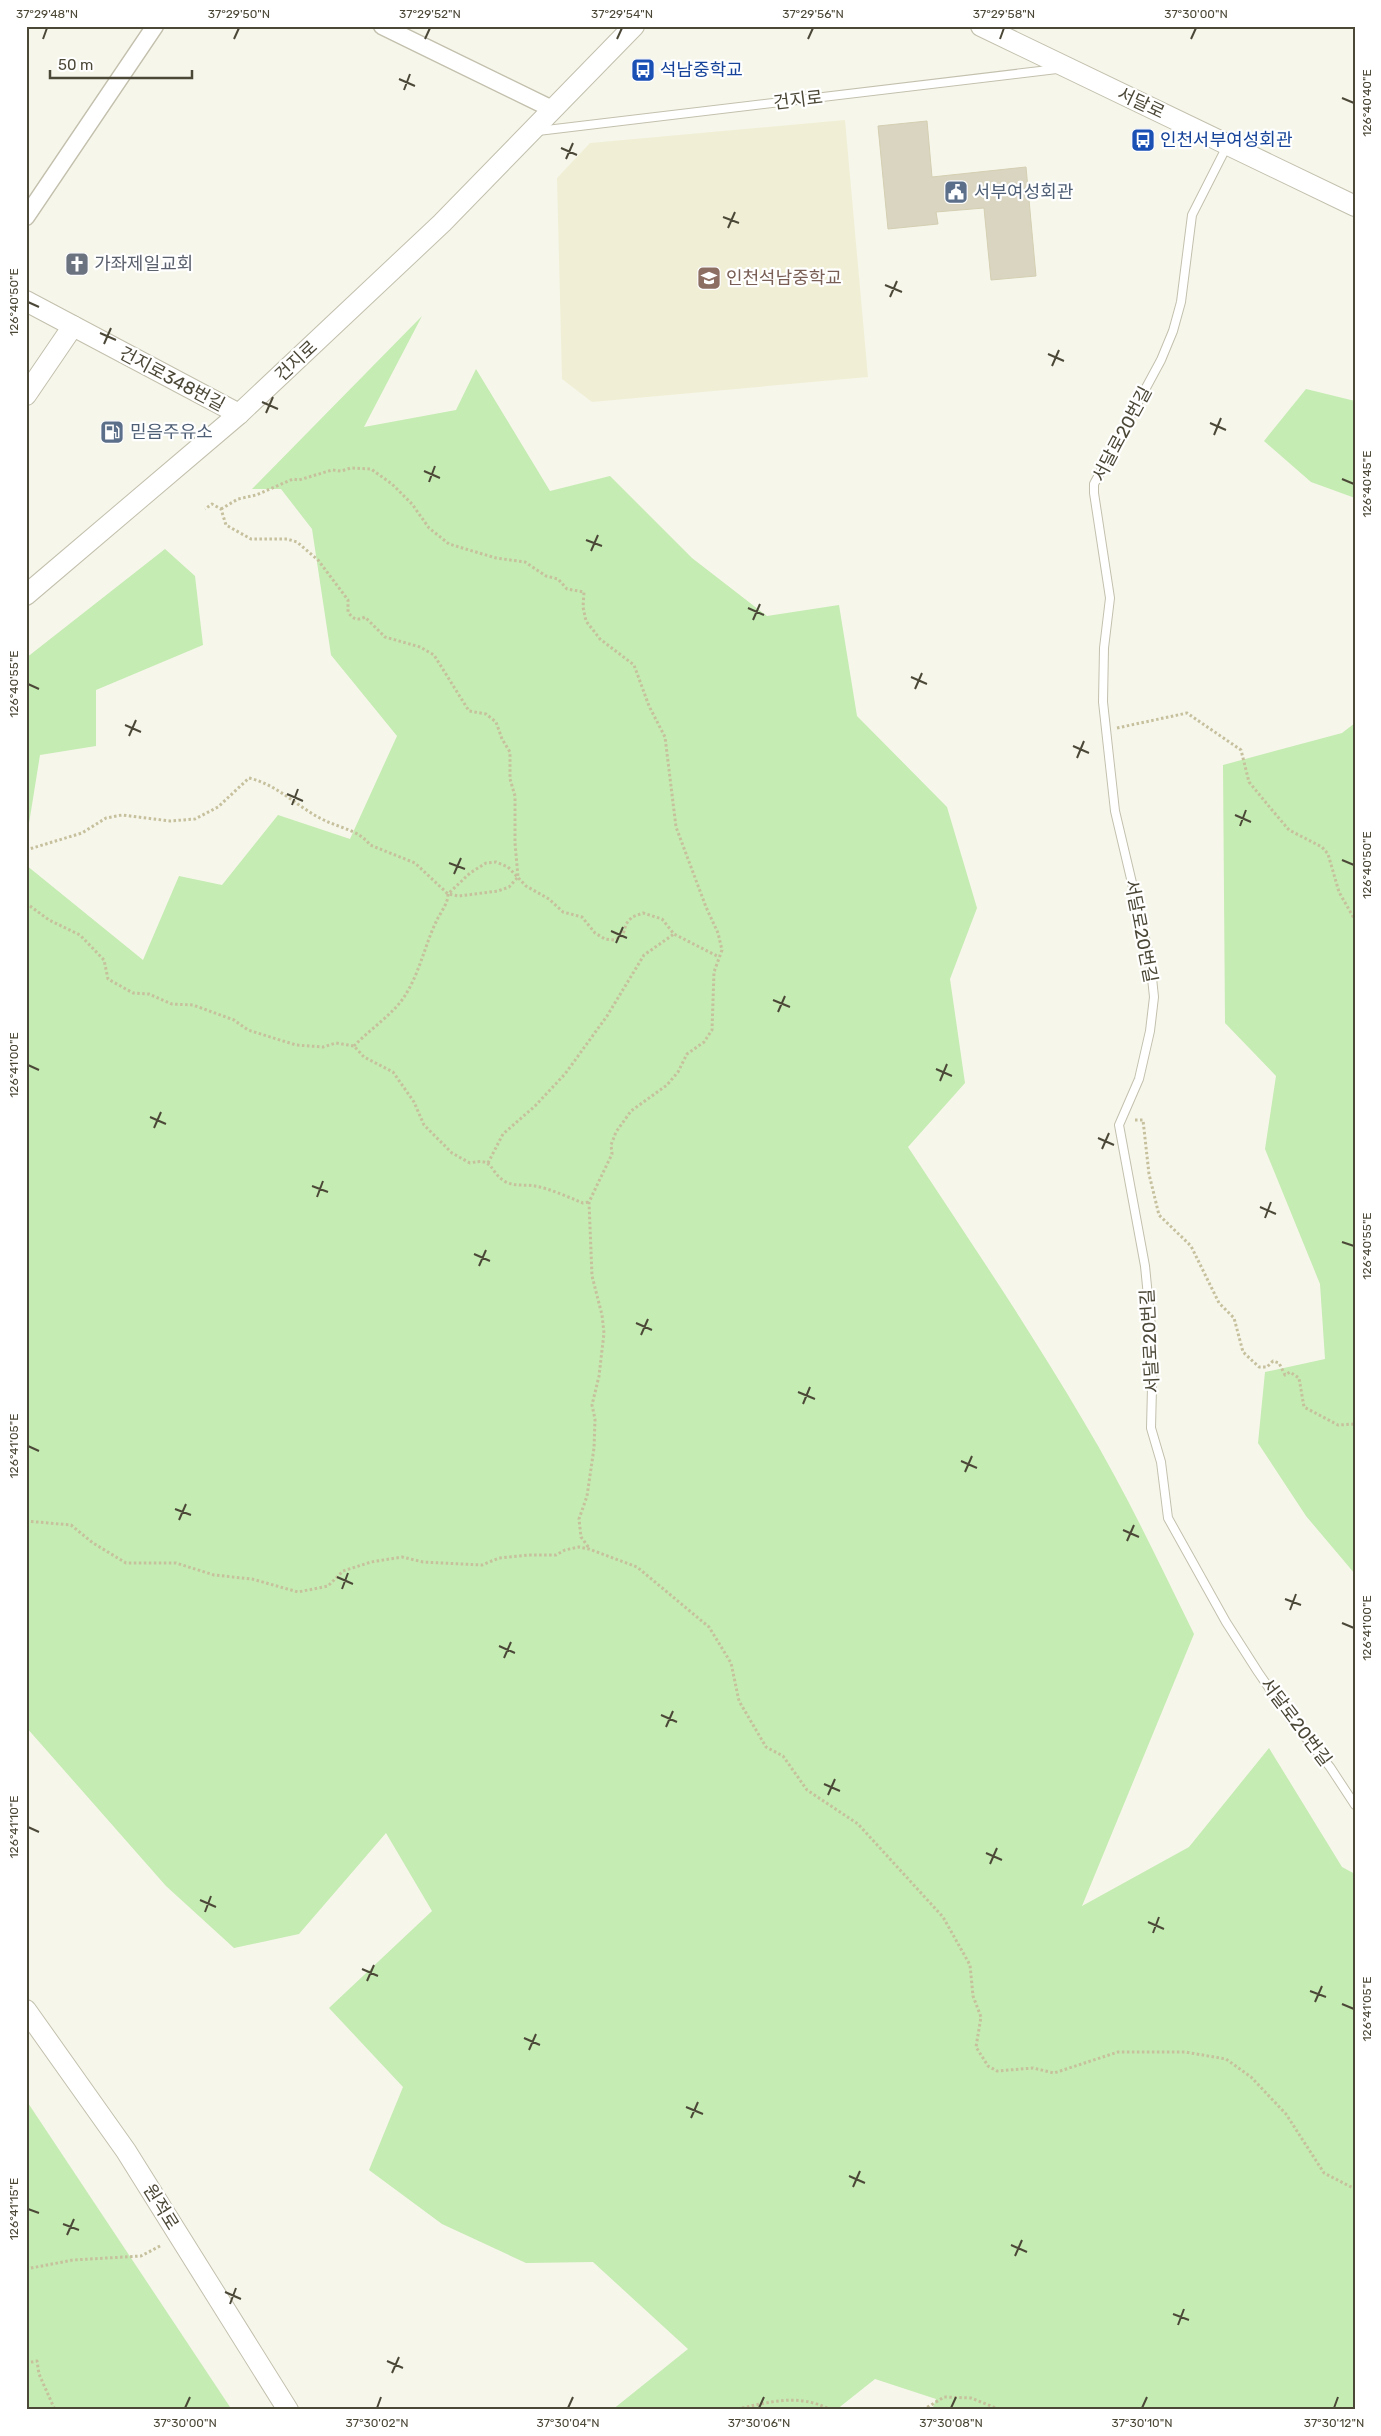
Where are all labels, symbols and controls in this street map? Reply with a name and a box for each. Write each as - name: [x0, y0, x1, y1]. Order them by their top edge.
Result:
- text: 37°29'48"N: [16, 7, 78, 21]
- text: 37°29'50"N: [208, 7, 270, 21]
- text: 37°29'52"N: [399, 7, 461, 21]
- text: 37°29'54"N: [591, 7, 653, 21]
- text: 37°29'56"N: [782, 7, 844, 21]
- text: 37°29'58"N: [973, 7, 1035, 21]
- text: 37°30'00"N: [1164, 7, 1228, 21]
- scale bar: [50, 48, 192, 80]
- text: 50 m: [58, 56, 93, 74]
- bus stop icon: 석남중학교: [630, 57, 656, 83]
- place label: 석남중학교: [660, 59, 743, 81]
- text: 126°40'40"E: [1360, 69, 1374, 137]
- street label: 서달로: [1114, 83, 1168, 123]
- street label: 건지로: [772, 86, 824, 114]
- bus stop icon: 인천서부여성회관: [1130, 127, 1156, 153]
- place label: 인천서부여성회관: [1160, 129, 1293, 151]
- public building icon: 서부여성회관: [943, 179, 969, 205]
- place label: 서부여성회관: [974, 181, 1074, 203]
- church icon: 가좌제일교회: [64, 251, 90, 277]
- place label: 가좌제일교회: [94, 253, 193, 275]
- school or university icon: 인천석남중학교: [696, 265, 722, 291]
- place label: 인천석남중학교: [726, 267, 842, 289]
- text: 126°40'50"E: [7, 268, 21, 336]
- street label: 건지로: [270, 336, 322, 386]
- street label: 건지로348번길: [116, 342, 228, 416]
- street label: 서달로20번길: [1088, 383, 1156, 485]
- fuel station icon: 믿음주유소: [99, 419, 125, 445]
- place label: 믿음주유소: [130, 421, 213, 443]
- text: 126°40'45"E: [1360, 451, 1374, 517]
- text: 126°40'55"E: [7, 650, 21, 718]
- text: 126°40'50"E: [1360, 831, 1374, 899]
- street label: 서달로20번길: [1120, 877, 1162, 985]
- text: 126°41'00"E: [7, 1032, 21, 1098]
- text: 126°40'55"E: [1360, 1212, 1374, 1280]
- street label: 서달로20번길: [1136, 1288, 1164, 1394]
- text: 126°41'05"E: [7, 1413, 21, 1479]
- text: 126°41'00"E: [1360, 1595, 1374, 1661]
- street label: 서달로20번길: [1256, 1674, 1336, 1770]
- text: 126°41'10"E: [7, 1795, 21, 1859]
- text: 126°41'05"E: [1360, 1976, 1374, 2042]
- text: 126°41'15"E: [7, 2178, 21, 2240]
- street label: 원적로: [139, 2180, 183, 2234]
- text: 37°30'00"N: [153, 2416, 217, 2430]
- text: 37°30'02"N: [346, 2416, 408, 2430]
- text: 37°30'04"N: [536, 2416, 600, 2430]
- text: 37°30'06"N: [728, 2416, 790, 2430]
- text: 37°30'08"N: [919, 2416, 983, 2430]
- text: 37°30'10"N: [1111, 2416, 1173, 2430]
- text: 37°30'12"N: [1304, 2416, 1364, 2430]

